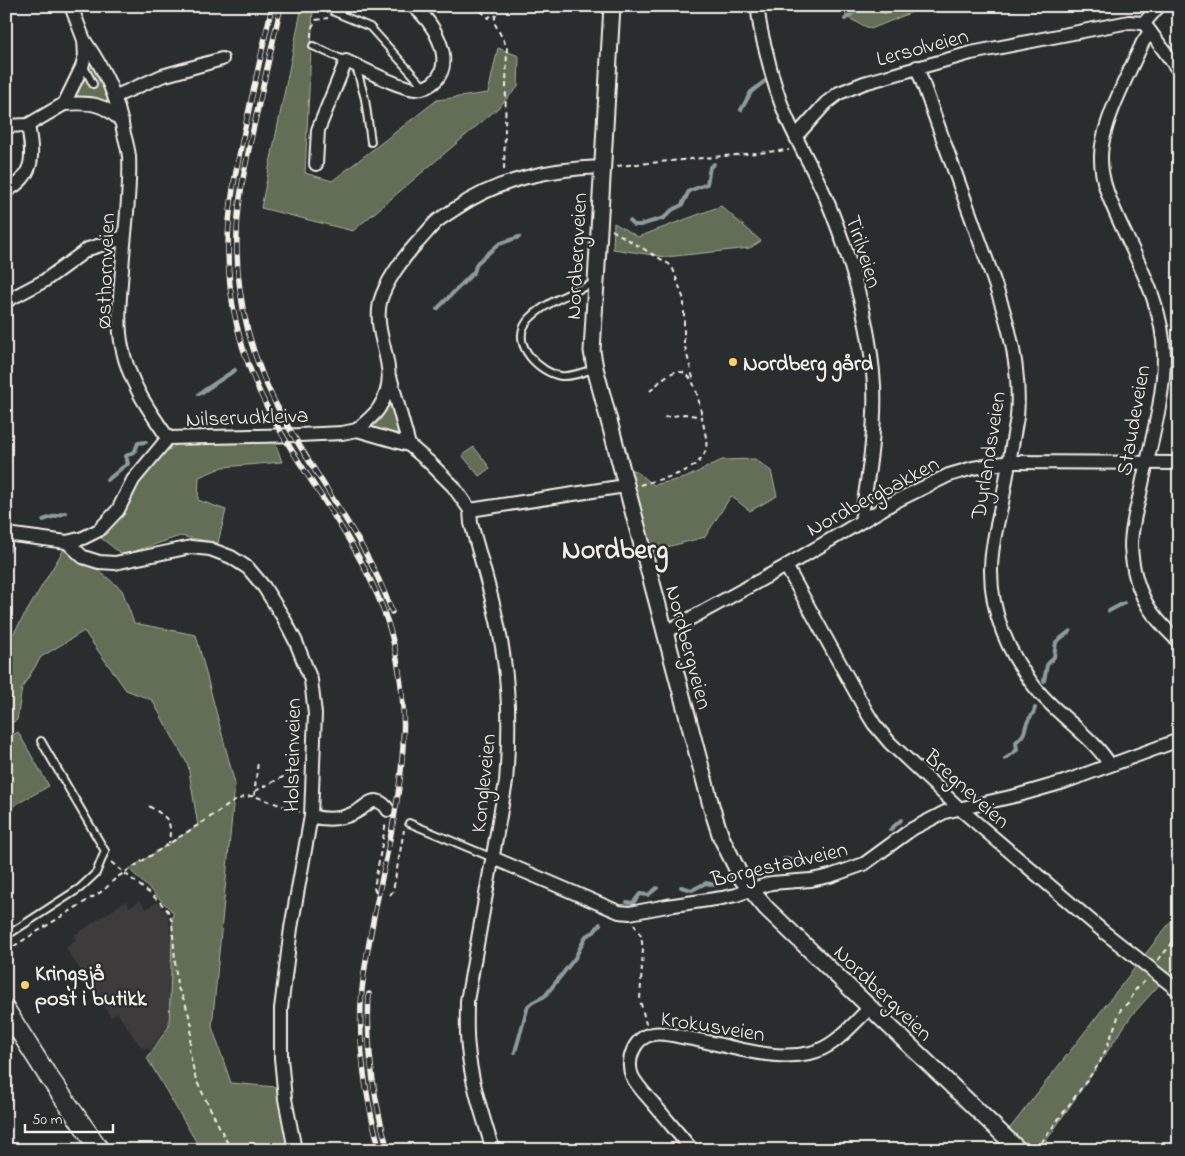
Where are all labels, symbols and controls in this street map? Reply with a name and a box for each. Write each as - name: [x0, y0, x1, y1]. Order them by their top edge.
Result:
- street label: Lersolveien: [873, 21, 972, 77]
- street label: Nordbergveien: [559, 192, 598, 321]
- street label: Tirilveien: [835, 211, 889, 292]
- street label: Østhornveien: [89, 212, 125, 330]
- place label: Nordberg gård: [743, 349, 874, 382]
- marker: Nordberg gård: [727, 356, 739, 368]
- street label: Staudeveien: [1109, 363, 1160, 478]
- street label: Dyrlandsveien: [964, 389, 1017, 523]
- street label: Nilserudkleiva: [185, 401, 309, 437]
- street label: Nordbergbakken: [801, 449, 946, 547]
- district label: Nordberg: [562, 531, 668, 573]
- street label: Nordbergveien: [654, 582, 719, 714]
- street label: Holsteinveien: [277, 698, 311, 812]
- street label: Kongleveien: [464, 732, 507, 834]
- street label: Bregneveien: [915, 742, 1016, 838]
- street label: Borgestadveien: [707, 835, 851, 898]
- street label: Nordbergveien: [824, 938, 939, 1051]
- place label: Kringsjå post i butikk: [35, 959, 148, 1016]
- marker: Kringsjå post i butikk: [19, 979, 31, 991]
- street label: Krokusveien: [658, 1004, 767, 1052]
- scale bar: [25, 1101, 112, 1133]
- text: 50 m: [32, 1109, 63, 1131]

